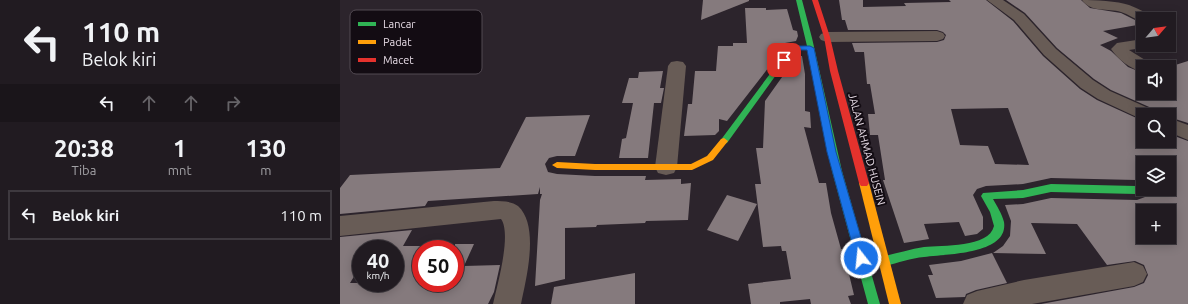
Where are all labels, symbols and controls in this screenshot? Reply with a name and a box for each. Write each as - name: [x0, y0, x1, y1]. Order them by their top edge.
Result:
- legend: [350, 10, 482, 74]
- north arrow: [1136, 12, 1176, 52]
- map controls: [1136, 12, 1176, 244]
- icon: left: [16, 16, 68, 68]
- text: 110 m: [82, 16, 160, 47]
- text: Lancar: [383, 18, 416, 30]
- text: Padat: [383, 36, 412, 48]
- pin: [767, 43, 801, 77]
- text: Belok kiri: [82, 49, 156, 69]
- icon: arrive: [773, 49, 795, 71]
- text: Macet: [383, 54, 414, 66]
- button: sound: [1136, 60, 1176, 100]
- icon: left: [96, 92, 118, 114]
- icon: ahead: [138, 92, 160, 114]
- icon: ahead: [180, 92, 202, 114]
- icon: right: [222, 92, 244, 114]
- street label: JALAN AHMAD HUSEIN: [846, 92, 888, 206]
- button: search: [1136, 108, 1176, 148]
- text: 20:38: [54, 135, 114, 162]
- text: 1: [173, 135, 187, 162]
- text: 130: [246, 135, 286, 162]
- button: layers: [1136, 156, 1176, 196]
- text: Tiba: [71, 163, 96, 177]
- text: mnt: [168, 163, 192, 177]
- text: m: [260, 163, 271, 177]
- icon: left: [18, 204, 40, 226]
- button: +: [1136, 204, 1176, 244]
- text: Belok kiri: [52, 207, 119, 224]
- text: 110 m: [280, 207, 322, 224]
- position arrow: [840, 237, 882, 279]
- speed limit sign: 50: [412, 240, 464, 292]
- text: 40: [367, 249, 389, 272]
- text: km/h: [366, 270, 390, 281]

